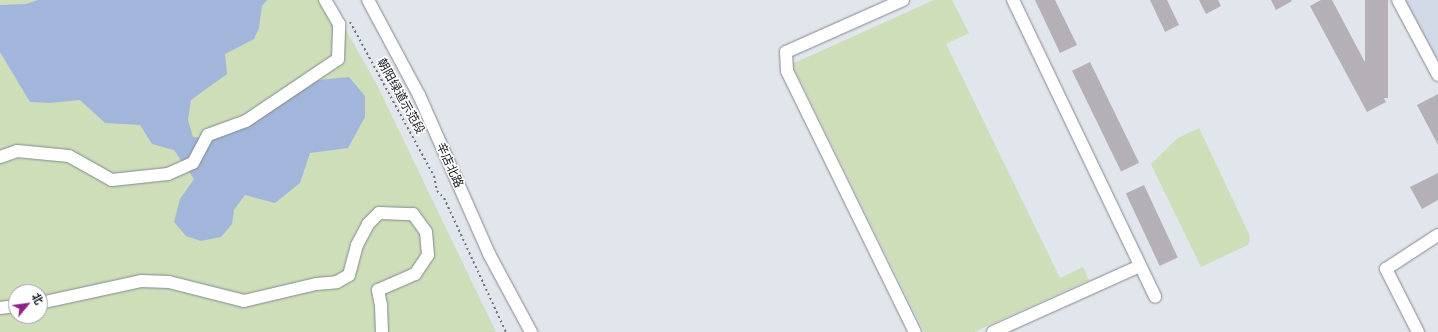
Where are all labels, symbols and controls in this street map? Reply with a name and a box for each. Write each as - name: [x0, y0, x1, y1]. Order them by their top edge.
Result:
- street label: 朝阳绿道示范段: [374, 56, 428, 136]
- street label: 辛店北路: [434, 140, 466, 190]
- north arrow: [8, 284, 48, 324]
- text: 北: [30, 291, 46, 306]

